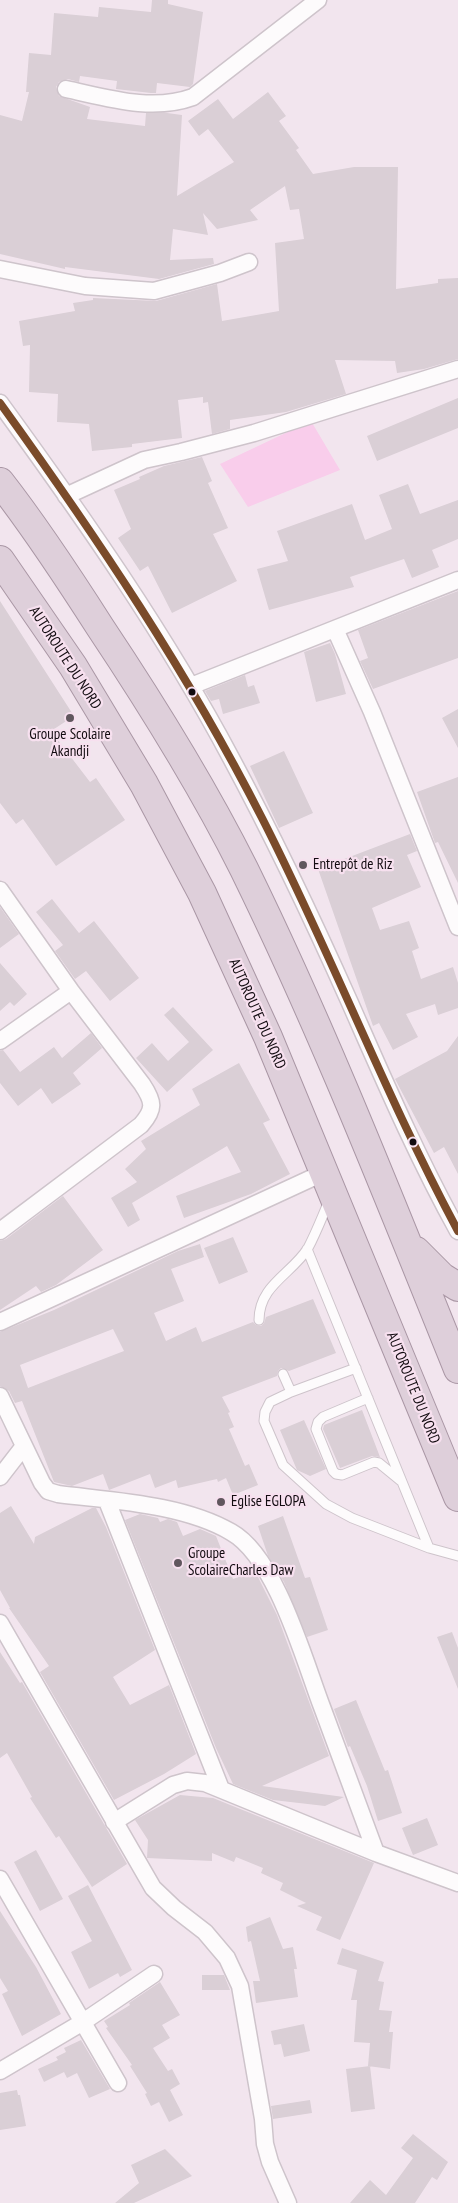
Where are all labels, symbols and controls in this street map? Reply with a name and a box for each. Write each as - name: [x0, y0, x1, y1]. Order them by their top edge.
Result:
- street label: AUTOROUTE DU NORD: [25, 603, 105, 713]
- unlabelled marker: [187, 687, 197, 697]
- marker: Groupe Scolaire Akandji: [64, 712, 76, 724]
- place label: Groupe Scolaire Akandji: [29, 726, 111, 761]
- place label: Entrepôt de Riz: [313, 856, 392, 874]
- marker: Entrepôt de Riz: [297, 859, 309, 871]
- street label: AUTOROUTE DU NORD: [225, 956, 289, 1072]
- unlabelled marker: [408, 1137, 418, 1147]
- street label: AUTOROUTE DU NORD: [382, 1330, 444, 1446]
- place label: Eglise EGLOPA: [231, 1493, 306, 1511]
- marker: Eglise EGLOPA: [215, 1496, 227, 1508]
- place label: Groupe ScolaireCharles Daw: [188, 1545, 293, 1580]
- marker: Groupe ScolaireCharles Daw: [172, 1557, 184, 1569]

